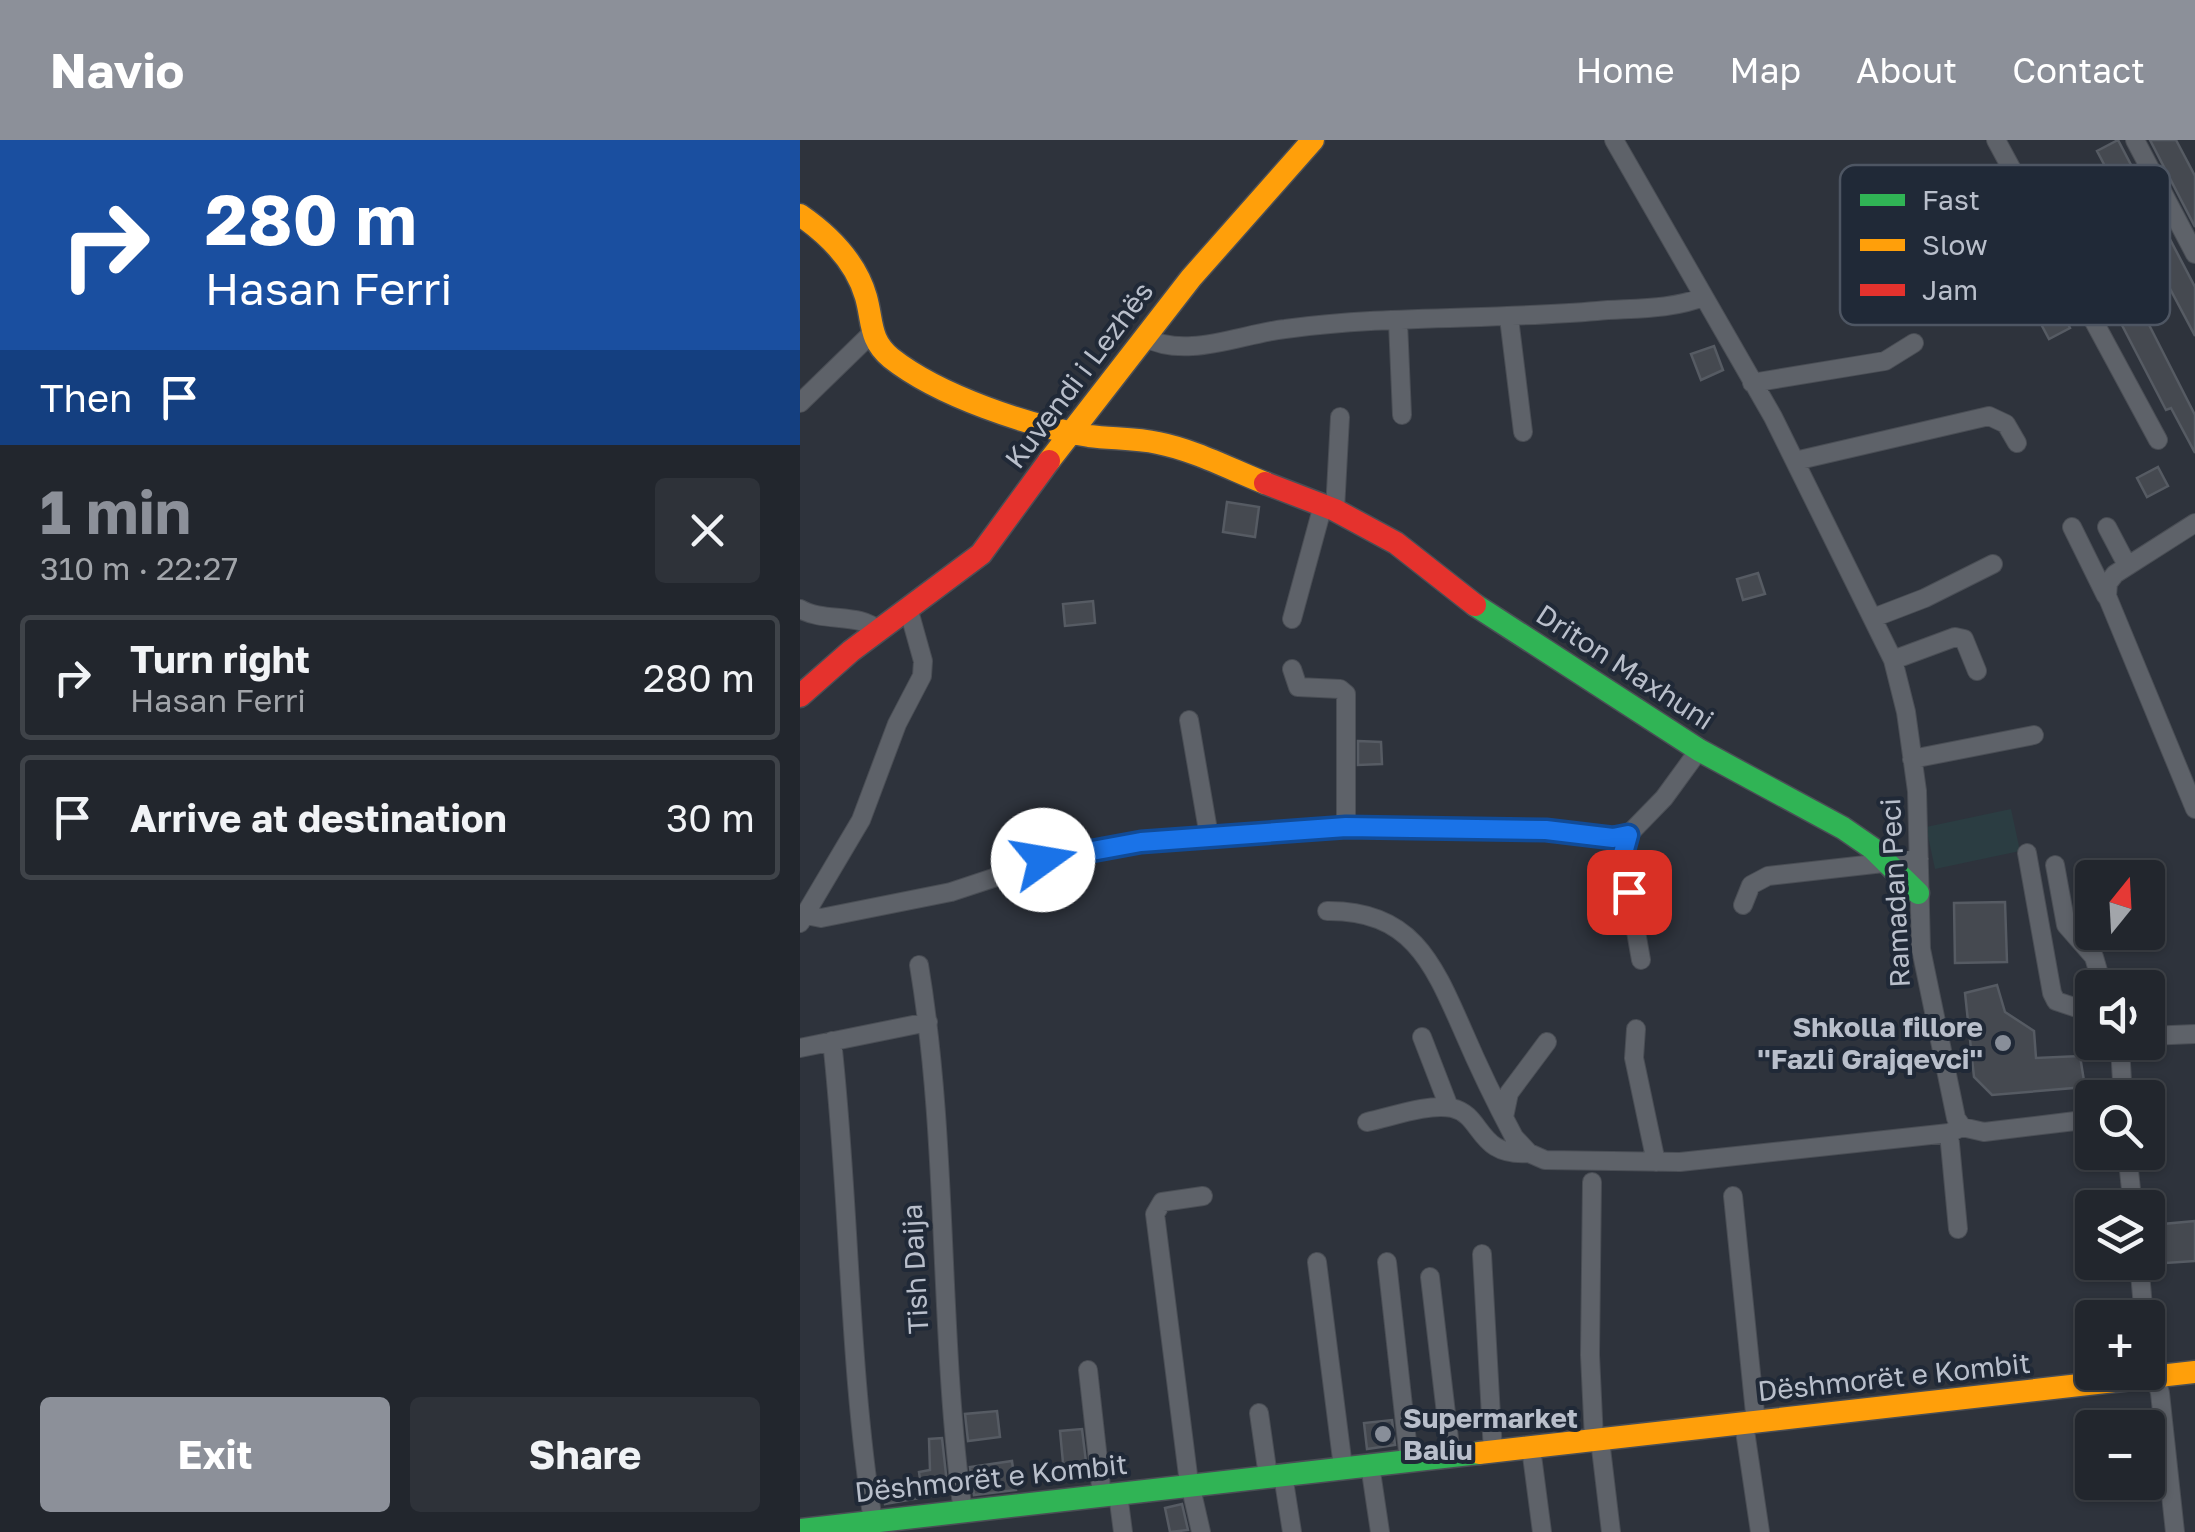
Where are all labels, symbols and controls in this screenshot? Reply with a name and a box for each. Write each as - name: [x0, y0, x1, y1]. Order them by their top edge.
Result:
- text: Navio: [50, 41, 184, 99]
- text: Home: [1576, 49, 1675, 91]
- text: Map: [1730, 49, 1801, 91]
- text: About: [1856, 49, 1957, 91]
- text: Contact: [2012, 49, 2145, 91]
- legend: [1840, 165, 2170, 325]
- text: 280 m: [205, 176, 417, 260]
- icon: right: [40, 180, 170, 310]
- text: Fast: [1922, 183, 1980, 216]
- text: Slow: [1922, 228, 1988, 261]
- text: Hasan Ferri: [205, 261, 452, 315]
- text: Jam: [1922, 273, 1978, 306]
- street label: Kuvendi i Lezhës: [998, 275, 1159, 474]
- icon: arrive: [152, 370, 207, 425]
- text: Then: [40, 375, 132, 420]
- text: 1 min: [40, 475, 191, 547]
- button: close: [655, 478, 760, 583]
- text: 310 m · 22:27: [40, 549, 238, 587]
- street label: Driton Maxhuni: [1531, 597, 1720, 736]
- text: Turn right: [130, 636, 310, 681]
- icon: right: [45, 650, 100, 705]
- text: 280 m: [643, 655, 755, 700]
- text: Hasan Ferri: [130, 681, 306, 719]
- icon: arrive: [45, 790, 100, 845]
- text: Arrive at destination: [130, 795, 507, 840]
- text: 30 m: [666, 795, 755, 840]
- street label: Ramadan Peci: [1873, 798, 1916, 989]
- position arrow: [991, 808, 1095, 912]
- pin: [1587, 850, 1672, 935]
- north arrow: [2075, 860, 2165, 950]
- map controls: [2075, 860, 2165, 1500]
- icon: arrive: [1602, 865, 1657, 920]
- button: sound: [2075, 970, 2165, 1060]
- place label: Shkolla fillore ''Fazli Grajqevci'': [1757, 1010, 1983, 1075]
- marker: Shkolla fillore ''Fazli Grajqevci'': [1992, 1032, 2014, 1054]
- button: search: [2075, 1080, 2165, 1170]
- button: layers: [2075, 1190, 2165, 1280]
- street label: Tish Daija: [895, 1203, 934, 1335]
- button: +: [2075, 1300, 2165, 1390]
- street label: Dëshmorët e Kombit: [1756, 1346, 2032, 1407]
- button: Exit: [40, 1397, 390, 1512]
- button: Share: [410, 1397, 760, 1512]
- place label: Supermarket Baliu: [1403, 1401, 1578, 1466]
- button: −: [2075, 1410, 2165, 1500]
- marker: Supermarket Baliu: [1372, 1423, 1394, 1445]
- street label: Dëshmorët e Kombit: [853, 1447, 1129, 1508]

